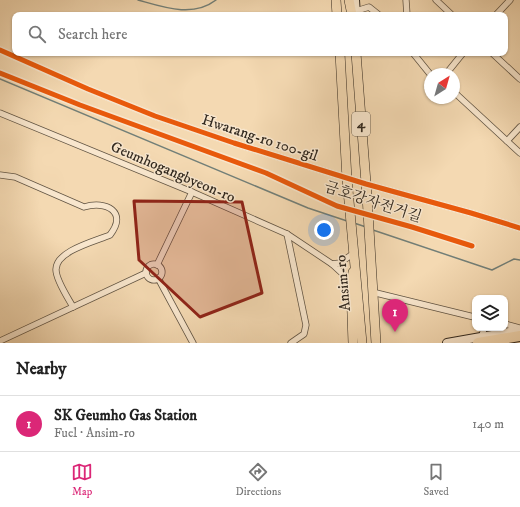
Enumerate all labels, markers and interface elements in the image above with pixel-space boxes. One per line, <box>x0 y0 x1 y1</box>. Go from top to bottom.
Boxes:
search box <box>12 12 508 56</box>
icon: search <box>26 23 48 45</box>
text: Search here <box>58 25 127 44</box>
north arrow <box>424 68 460 104</box>
street label: Hwarang-ro 100-gil <box>200 110 321 166</box>
road number: 4 <box>352 112 370 136</box>
street label: Geumhogangbyeon-ro <box>108 137 238 207</box>
street label: 금호강자전거길 <box>322 177 424 227</box>
your location <box>314 220 334 240</box>
street label: Ansim-ro <box>331 254 355 312</box>
map controls <box>472 295 508 331</box>
button: layers <box>472 295 508 331</box>
pin: 1 <box>382 299 408 332</box>
text: Nearby <box>16 358 66 380</box>
text: SK Geumho Gas Station <box>54 406 197 425</box>
text: 1 <box>27 416 31 432</box>
text: 140 m <box>472 416 504 432</box>
text: Fuel · Ansim-ro <box>54 425 135 441</box>
tab: Map <box>71 461 93 499</box>
tab: Directions <box>236 461 281 499</box>
tab: Saved <box>424 461 449 499</box>

